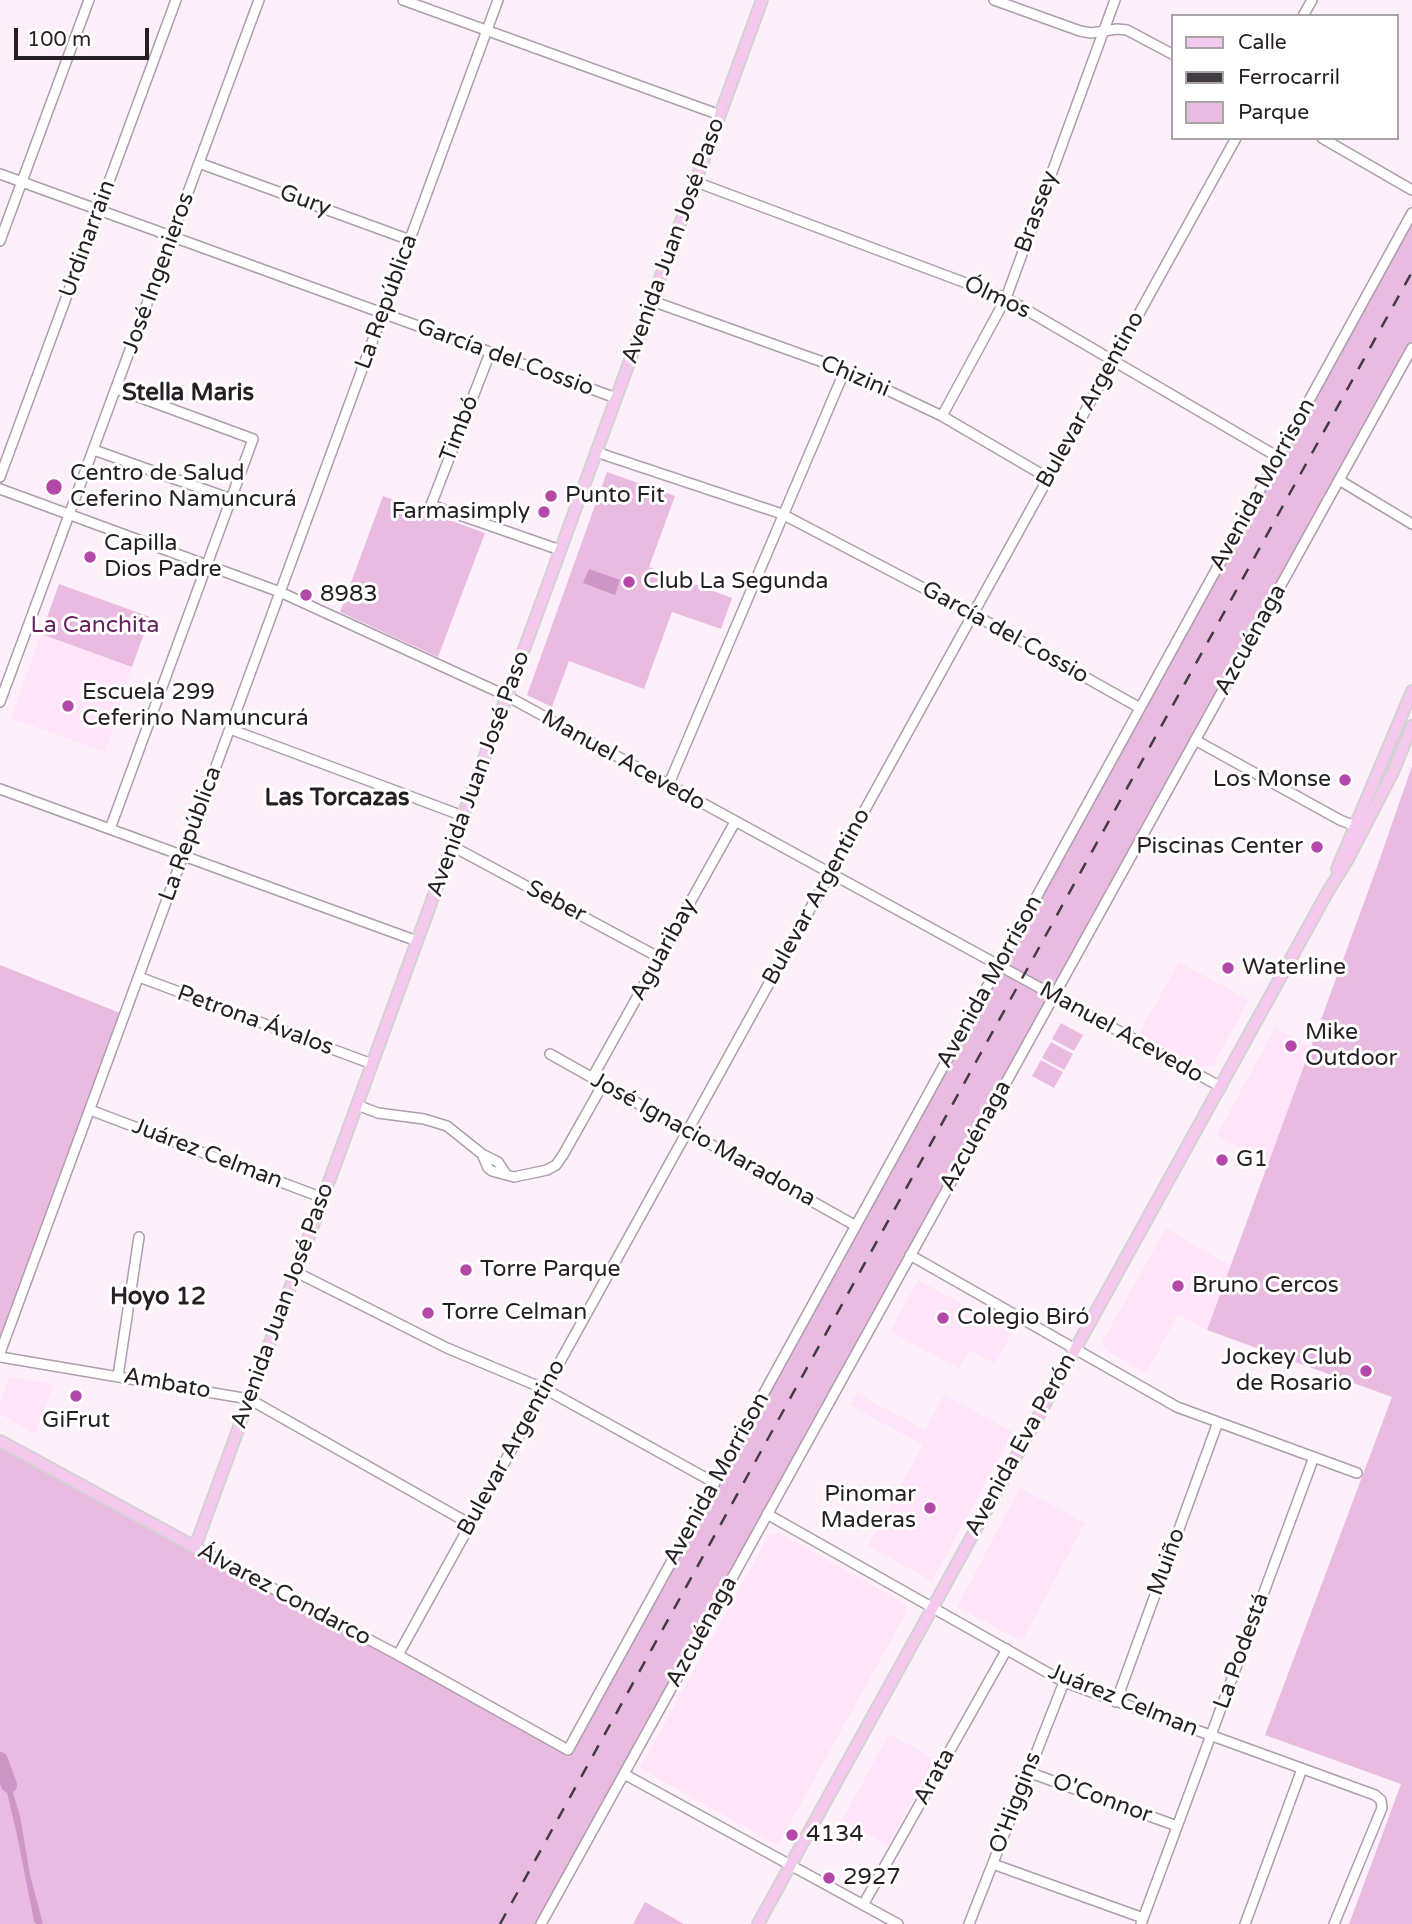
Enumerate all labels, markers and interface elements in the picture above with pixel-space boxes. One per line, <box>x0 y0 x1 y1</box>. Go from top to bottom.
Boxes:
scale bar <box>18 14 152 58</box>
legend <box>1170 14 1398 140</box>
text: 100 m <box>27 27 91 52</box>
text: Calle <box>1238 30 1287 55</box>
text: Ferrocarril <box>1238 65 1340 90</box>
text: Parque <box>1238 100 1309 125</box>
street label: Avenida Juan José Paso <box>617 114 731 368</box>
street label: Brassey <box>1010 167 1064 257</box>
street label: Urdinarrain <box>54 177 122 301</box>
street label: Gury <box>276 179 334 223</box>
street label: José Ingenieros <box>117 189 201 357</box>
street label: La República <box>350 231 424 373</box>
street label: Ólmos <box>959 271 1035 325</box>
street label: Bulevar Argentino <box>1031 307 1151 493</box>
street label: García del Cossio <box>413 313 597 403</box>
street label: Chizini <box>816 350 894 404</box>
district label: Stella Maris <box>122 380 254 408</box>
street label: Timbó <box>435 392 485 466</box>
street label: Avenida Morrison <box>1204 394 1322 576</box>
place label: Centro de Salud Ceferino Namuncurá <box>70 460 297 514</box>
marker: Centro de Salud Ceferino Namuncurá <box>44 477 64 497</box>
place label: Punto Fit <box>565 482 665 510</box>
marker: Punto Fit <box>543 488 559 504</box>
place label: Farmasimply <box>392 498 530 526</box>
marker: Farmasimply <box>536 504 552 520</box>
place label: Capilla Dios Padre <box>104 530 222 584</box>
marker: Capilla Dios Padre <box>82 549 98 565</box>
place label: Club La Segunda <box>643 568 829 596</box>
marker: Club La Segunda <box>621 574 637 590</box>
street label: García del Cossio <box>917 576 1093 690</box>
street label: Azcuénaga <box>1209 580 1293 700</box>
place label: 8983 <box>320 581 378 609</box>
marker: 8983 <box>298 587 314 603</box>
park label: La Canchita <box>31 612 159 640</box>
street label: Avenida Juan José Paso <box>422 647 536 901</box>
place label: Escuela 299 Ceferino Namuncurá <box>82 679 309 733</box>
marker: Escuela 299 Ceferino Namuncurá <box>60 698 76 714</box>
street label: Manuel Acevedo <box>536 705 710 817</box>
street label: La República <box>154 763 228 905</box>
place label: Los Monse <box>1213 766 1331 794</box>
marker: Los Monse <box>1337 772 1353 788</box>
district label: Las Torcazas <box>265 785 409 813</box>
street label: Bulevar Argentino <box>757 804 877 990</box>
place label: Piscinas Center <box>1136 833 1303 861</box>
marker: Piscinas Center <box>1309 839 1325 855</box>
street label: Seber <box>521 875 591 929</box>
street label: Avenida Morrison <box>931 891 1049 1073</box>
street label: Aguaribay <box>625 894 703 1006</box>
place label: Waterline <box>1242 954 1346 982</box>
marker: Waterline <box>1220 960 1236 976</box>
street label: Manuel Acevedo <box>1034 977 1208 1089</box>
street label: Petrona Ávalos <box>173 980 337 1062</box>
place label: Mike Outdoor <box>1305 1019 1397 1073</box>
marker: Mike Outdoor <box>1283 1038 1299 1054</box>
street label: José Ignacio Maradona <box>586 1067 820 1213</box>
street label: Azcuénaga <box>934 1076 1018 1196</box>
street label: Juárez Celman <box>128 1113 286 1195</box>
place label: G1 <box>1236 1146 1268 1174</box>
marker: G1 <box>1214 1152 1230 1168</box>
street label: Avenida Juan José Paso <box>226 1179 340 1433</box>
place label: Torre Parque <box>480 1256 621 1284</box>
marker: Torre Parque <box>458 1262 474 1278</box>
place label: Bruno Cercos <box>1192 1272 1339 1300</box>
marker: Bruno Cercos <box>1170 1278 1186 1294</box>
district label: Hoyo 12 <box>110 1284 206 1312</box>
place label: Torre Celman <box>442 1299 587 1327</box>
place label: Colegio Biró <box>957 1304 1089 1332</box>
marker: Torre Celman <box>420 1305 436 1321</box>
marker: Colegio Biró <box>935 1310 951 1326</box>
place label: Jockey Club de Rosario <box>1221 1344 1352 1398</box>
street label: Avenida Eva Perón <box>959 1349 1083 1541</box>
street label: Bulevar Argentino <box>452 1355 572 1541</box>
street label: Ambato <box>121 1363 213 1405</box>
marker: Jockey Club de Rosario <box>1358 1363 1374 1379</box>
marker: GiFrut <box>68 1388 84 1404</box>
street label: Avenida Morrison <box>658 1388 776 1570</box>
place label: GiFrut <box>42 1407 110 1435</box>
place label: Pinomar Maderas <box>821 1481 916 1535</box>
marker: Pinomar Maderas <box>922 1500 938 1516</box>
street label: Muiño <box>1142 1525 1192 1599</box>
street label: Álvarez Condarco <box>193 1538 375 1652</box>
street label: Azcuénaga <box>660 1572 744 1692</box>
street label: La Podestá <box>1208 1589 1276 1713</box>
street label: Juárez Celman <box>1044 1658 1202 1744</box>
street label: Arata <box>908 1744 962 1810</box>
street label: O'Higgins <box>984 1748 1048 1858</box>
street label: O'Connor <box>1048 1768 1156 1830</box>
place label: 4134 <box>806 1821 864 1849</box>
marker: 4134 <box>784 1827 800 1843</box>
place label: 2927 <box>843 1864 901 1892</box>
marker: 2927 <box>821 1870 837 1886</box>

